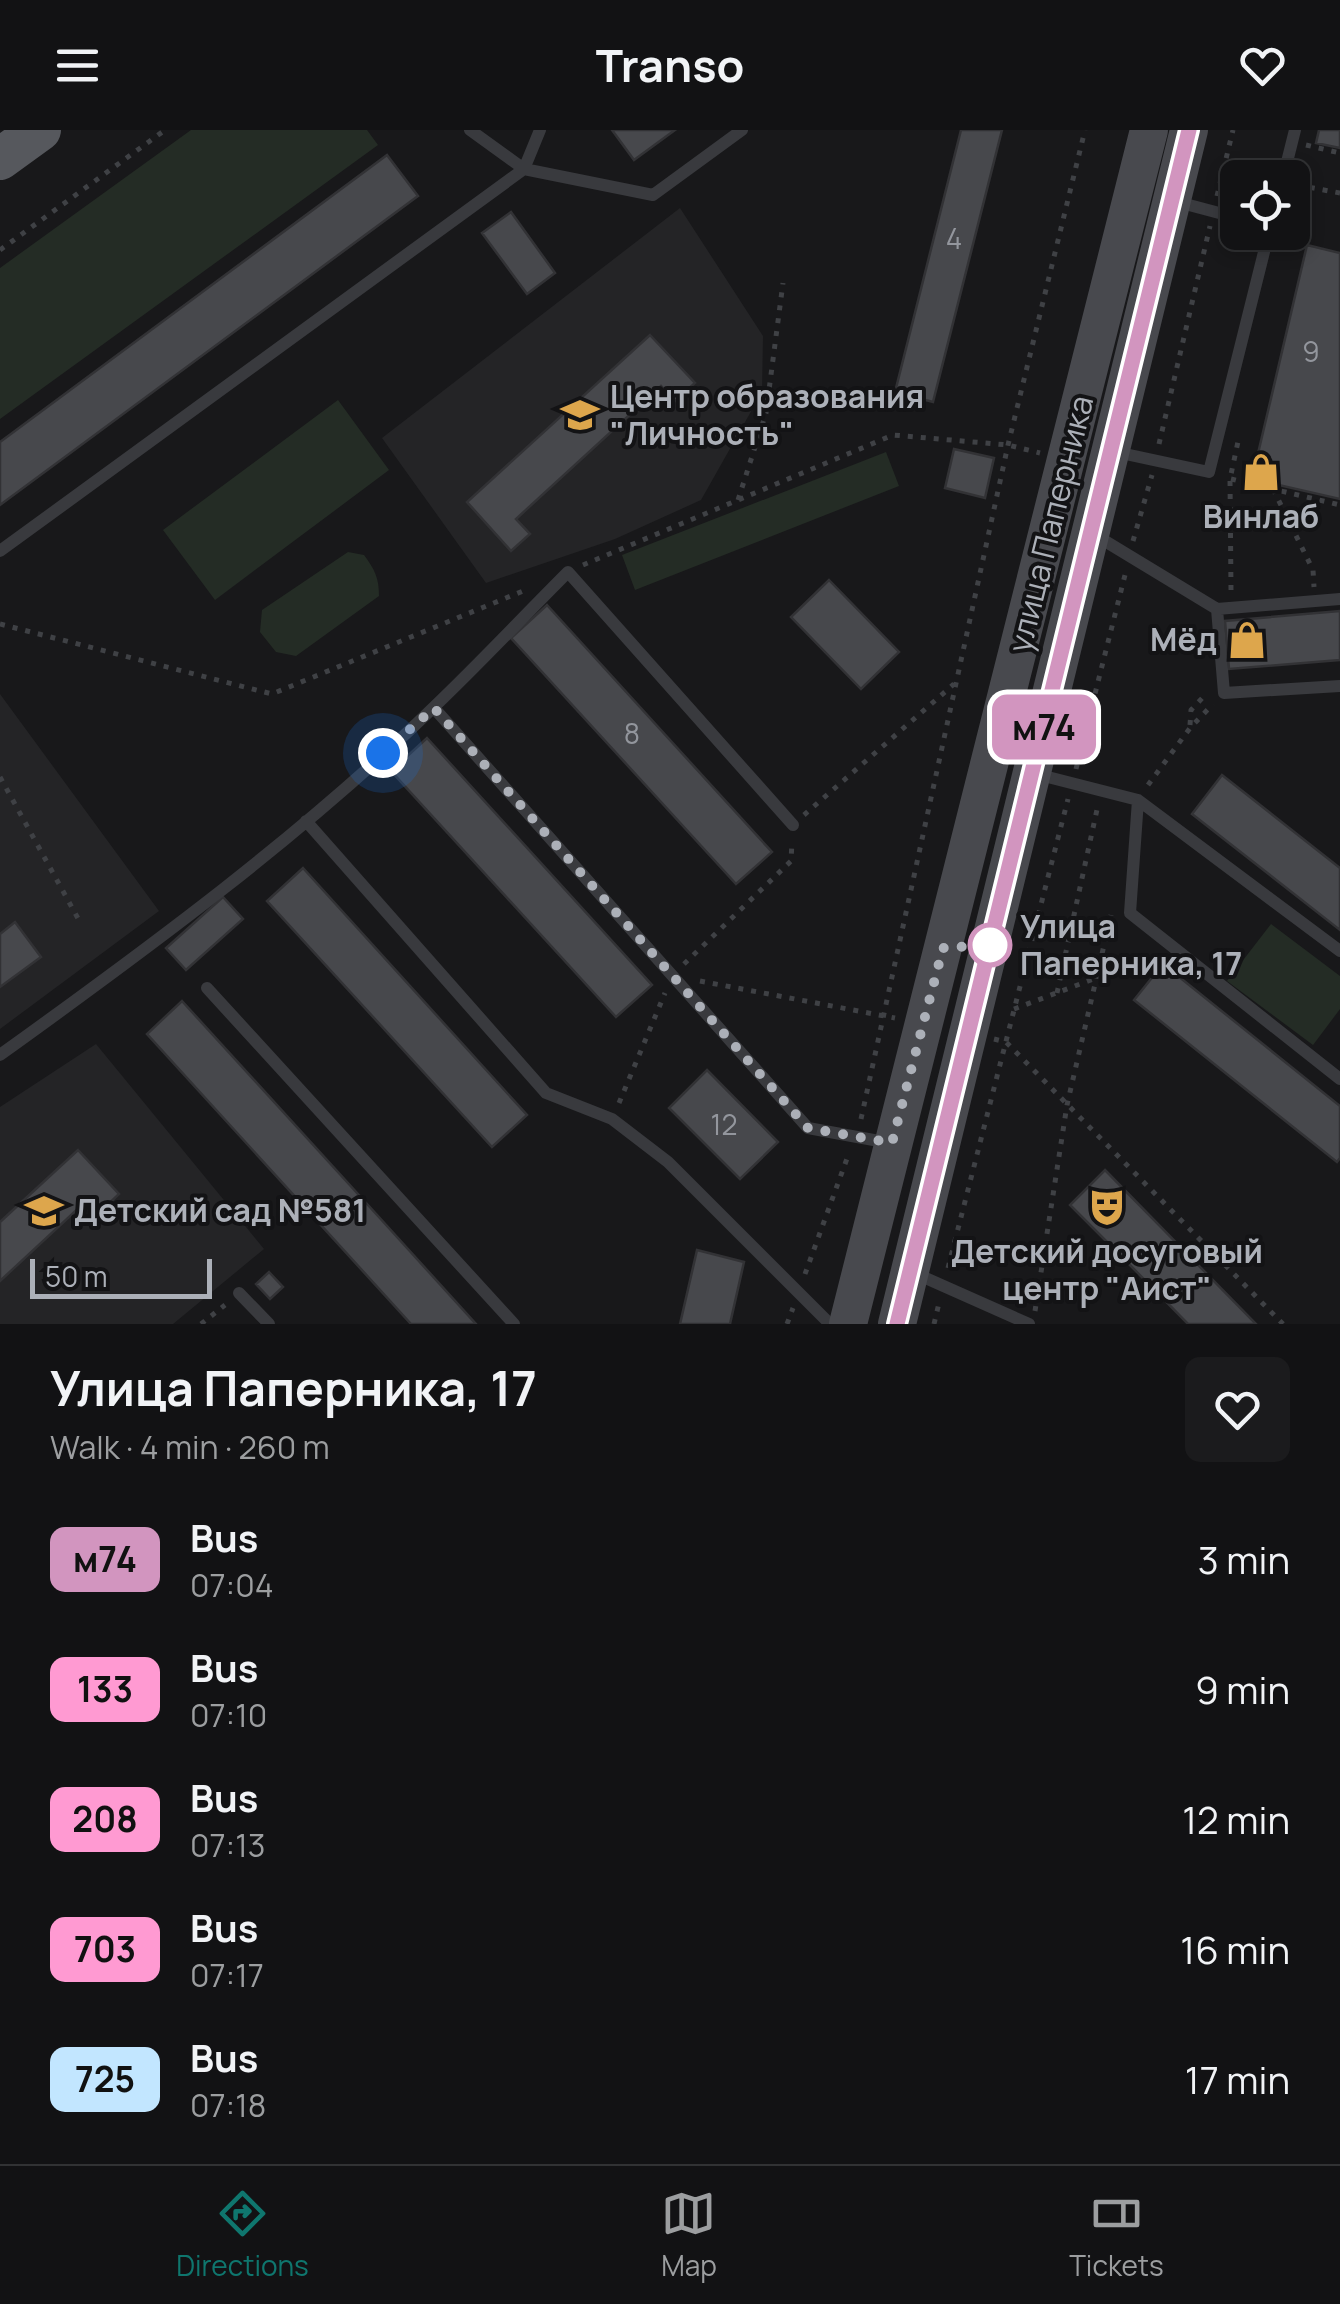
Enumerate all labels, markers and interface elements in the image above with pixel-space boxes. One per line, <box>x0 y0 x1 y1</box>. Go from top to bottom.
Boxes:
text: Transo <box>596 34 744 96</box>
icon: menu <box>50 38 105 93</box>
icon: heart <box>1235 38 1290 93</box>
map controls <box>1220 160 1310 250</box>
button: locate <box>1220 160 1310 250</box>
house number: 4 <box>946 219 962 257</box>
house number: 9 <box>1302 332 1320 370</box>
place label: Центр образования "Личность" <box>610 374 924 455</box>
street label: улица Паперника <box>997 391 1103 657</box>
school or university icon: Центр образования "Личность" <box>559 394 601 436</box>
shop icon: Винлаб <box>1240 451 1282 493</box>
place label: Винлаб <box>1203 494 1319 538</box>
place label: Мёд <box>1150 617 1217 661</box>
shop icon: Мёд <box>1226 619 1268 661</box>
line badge: м74 <box>986 694 1102 760</box>
text: м74 <box>1012 703 1076 751</box>
house number: 8 <box>624 714 640 752</box>
your location <box>358 728 408 778</box>
place label: Улица Паперника, 17 <box>1020 904 1242 985</box>
marker: Улица Паперника, 17 <box>969 924 1011 966</box>
house number: 12 <box>711 1105 737 1143</box>
theatre icon: Детский досуговый центр "Аист" <box>1086 1186 1128 1228</box>
place label: Детский сад №581 <box>74 1188 366 1232</box>
school or university icon: Детский сад №581 <box>23 1190 65 1232</box>
place label: Детский досуговый центр "Аист" <box>951 1229 1263 1310</box>
scale bar <box>30 1254 212 1298</box>
text: 50 m <box>45 1257 108 1295</box>
text: Улица Паперника, 17 <box>50 1355 537 1420</box>
button: heart <box>1185 1357 1290 1462</box>
text: Walk · 4 min · 260 m <box>50 1425 330 1469</box>
text: Bus <box>190 1511 258 1563</box>
text: 3 min <box>1198 1533 1290 1585</box>
text: м74 <box>73 1535 137 1583</box>
text: 07:04 <box>190 1563 274 1607</box>
text: Bus <box>190 1641 258 1693</box>
text: 9 min <box>1195 1663 1290 1715</box>
text: 133 <box>77 1665 133 1713</box>
text: 07:10 <box>190 1693 267 1737</box>
text: Bus <box>190 1771 258 1823</box>
text: 12 min <box>1182 1793 1290 1845</box>
text: 208 <box>72 1795 138 1843</box>
text: 07:13 <box>190 1823 265 1867</box>
text: Bus <box>190 1901 258 1953</box>
text: 16 min <box>1180 1923 1290 1975</box>
text: 703 <box>74 1925 136 1973</box>
text: 07:17 <box>190 1953 264 1997</box>
text: Bus <box>190 2031 258 2083</box>
text: 17 min <box>1185 2053 1290 2105</box>
text: 725 <box>75 2055 135 2103</box>
text: 07:18 <box>190 2083 266 2127</box>
tab: Directions <box>176 2186 309 2284</box>
tab: Map <box>661 2186 717 2284</box>
tab: Tickets <box>1069 2186 1164 2284</box>

